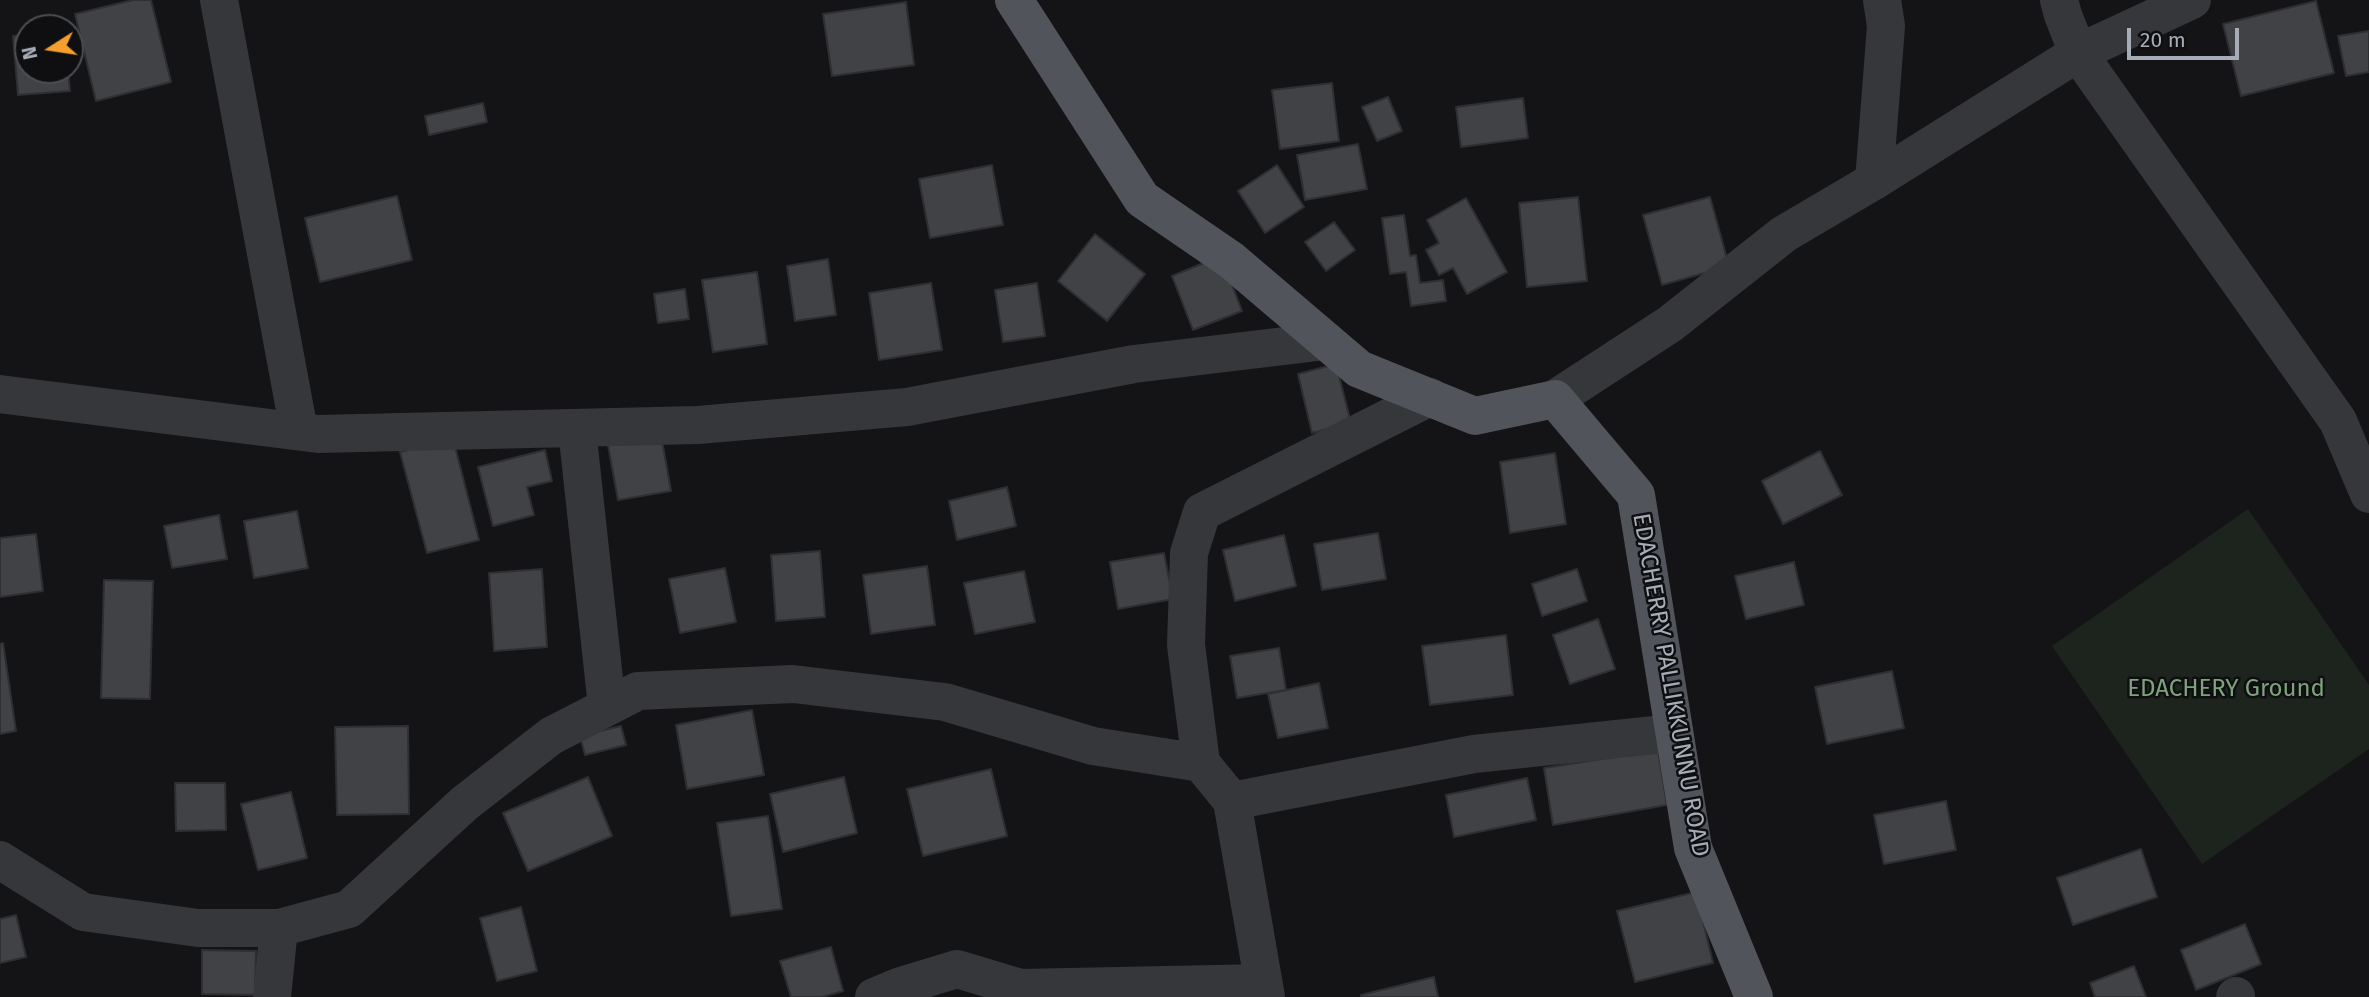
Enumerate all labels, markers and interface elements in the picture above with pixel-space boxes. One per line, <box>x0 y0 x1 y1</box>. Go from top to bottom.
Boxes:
north arrow <box>14 14 84 84</box>
scale bar <box>2131 14 2243 58</box>
text: 20 m <box>2140 27 2186 53</box>
text: N <box>17 45 42 62</box>
street label: EDACHERRY PALLIKKUNNU ROAD <box>1626 511 1714 859</box>
park label: EDACHERY Ground <box>2127 675 2325 703</box>

